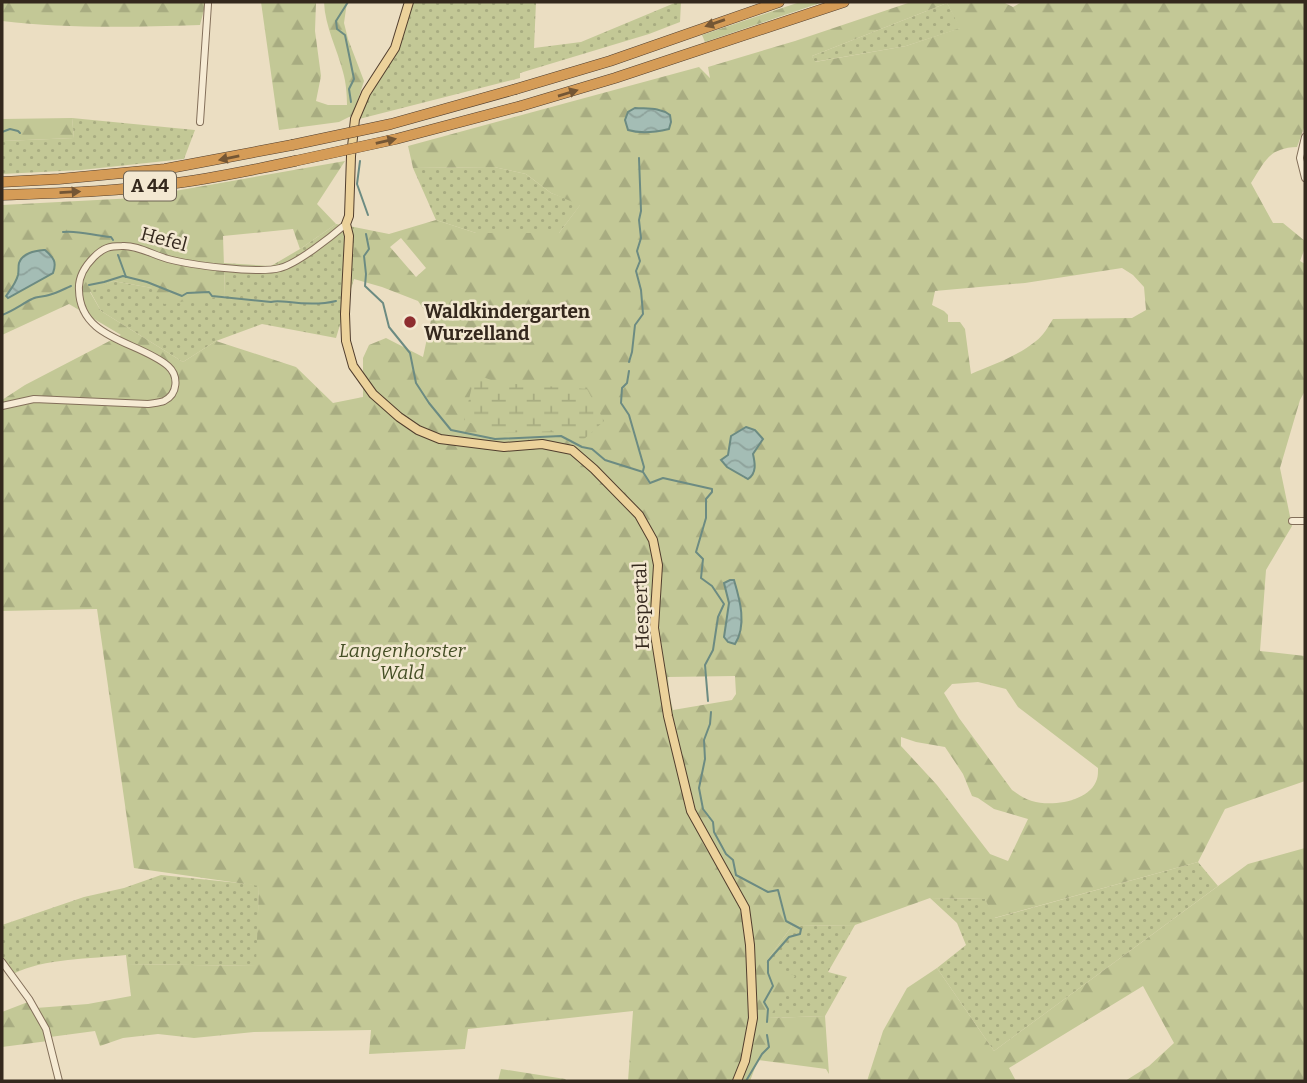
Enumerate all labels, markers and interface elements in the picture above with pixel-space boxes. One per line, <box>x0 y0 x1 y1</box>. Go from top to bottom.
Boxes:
one-way arrow <box>704 18 725 29</box>
one-way arrow <box>558 87 579 97</box>
one-way arrow <box>375 135 397 146</box>
one-way arrow <box>218 153 240 164</box>
road number: A 44 <box>124 172 176 201</box>
one-way arrow <box>59 186 81 197</box>
street label: Hefel <box>138 222 190 256</box>
place label: Waldkindergarten Wurzelland <box>424 300 591 345</box>
marker: Waldkindergarten Wurzelland <box>402 314 418 330</box>
street label: Hespertal <box>628 562 654 650</box>
park label: Langenhorster Wald <box>339 639 467 684</box>

